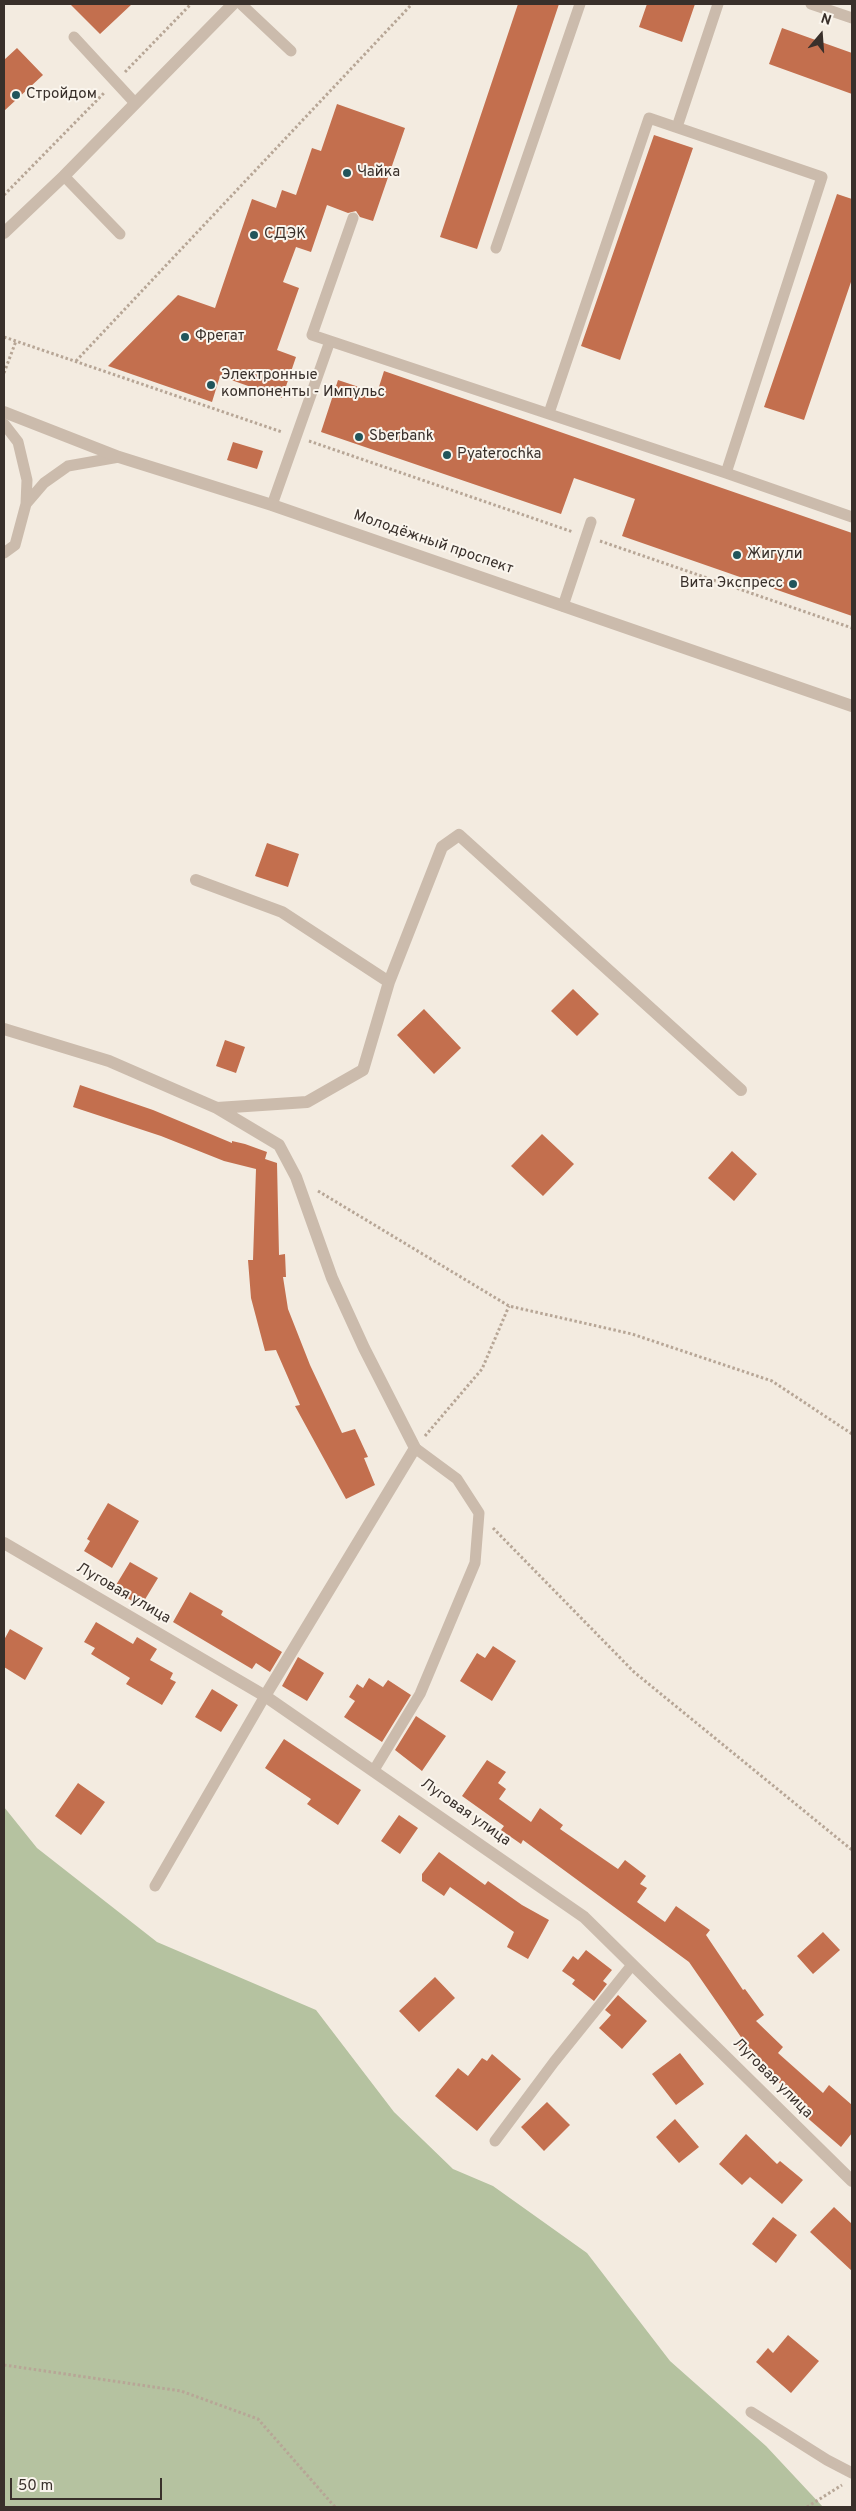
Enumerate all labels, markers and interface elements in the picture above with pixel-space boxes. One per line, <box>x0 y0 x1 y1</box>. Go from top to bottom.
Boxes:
north arrow <box>796 10 846 60</box>
text: N <box>818 11 833 30</box>
place label: Стройдом <box>26 86 97 104</box>
marker: Стройдом <box>10 89 22 101</box>
place label: Чайка <box>357 164 400 182</box>
marker: Чайка <box>341 167 353 179</box>
place label: СДЭК <box>264 226 306 244</box>
marker: СДЭК <box>248 229 260 241</box>
place label: Фрегат <box>195 328 245 346</box>
marker: Фрегат <box>179 331 191 343</box>
place label: Электронные компоненты - Импульс <box>221 367 385 402</box>
marker: Электронные компоненты - Импульс <box>205 379 217 391</box>
place label: Sberbank <box>369 428 434 446</box>
marker: Sberbank <box>353 431 365 443</box>
place label: Pyaterochka <box>457 446 541 464</box>
marker: Pyaterochka <box>441 449 453 461</box>
street label: Молодёжный проспект <box>351 507 515 579</box>
place label: Жигули <box>747 546 802 564</box>
marker: Жигули <box>731 549 743 561</box>
place label: Вита Экспресс <box>680 575 783 593</box>
marker: Вита Экспресс <box>787 578 799 590</box>
street label: Луговая улица <box>73 1560 173 1628</box>
street label: Луговая улица <box>416 1775 514 1851</box>
street label: Луговая улица <box>728 2035 816 2123</box>
scale bar <box>12 2468 165 2500</box>
text: 50 m <box>18 2477 53 2496</box>

